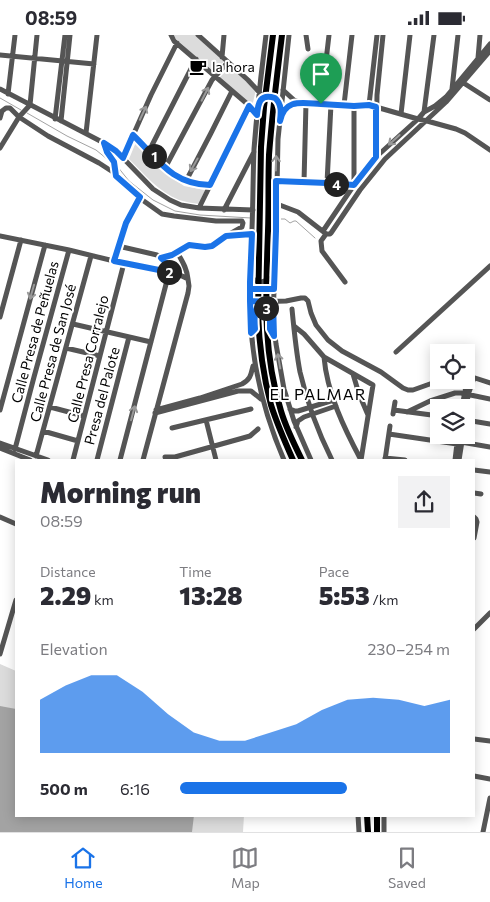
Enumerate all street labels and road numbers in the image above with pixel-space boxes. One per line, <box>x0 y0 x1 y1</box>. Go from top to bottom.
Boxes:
street label: Calle Presa de Peñuelas <box>7 259 62 405</box>
street label: Calle Presa de San José <box>26 282 79 424</box>
street label: Calle Presa Corralejo <box>63 293 112 425</box>
street label: Presa del Palote <box>80 345 123 447</box>

